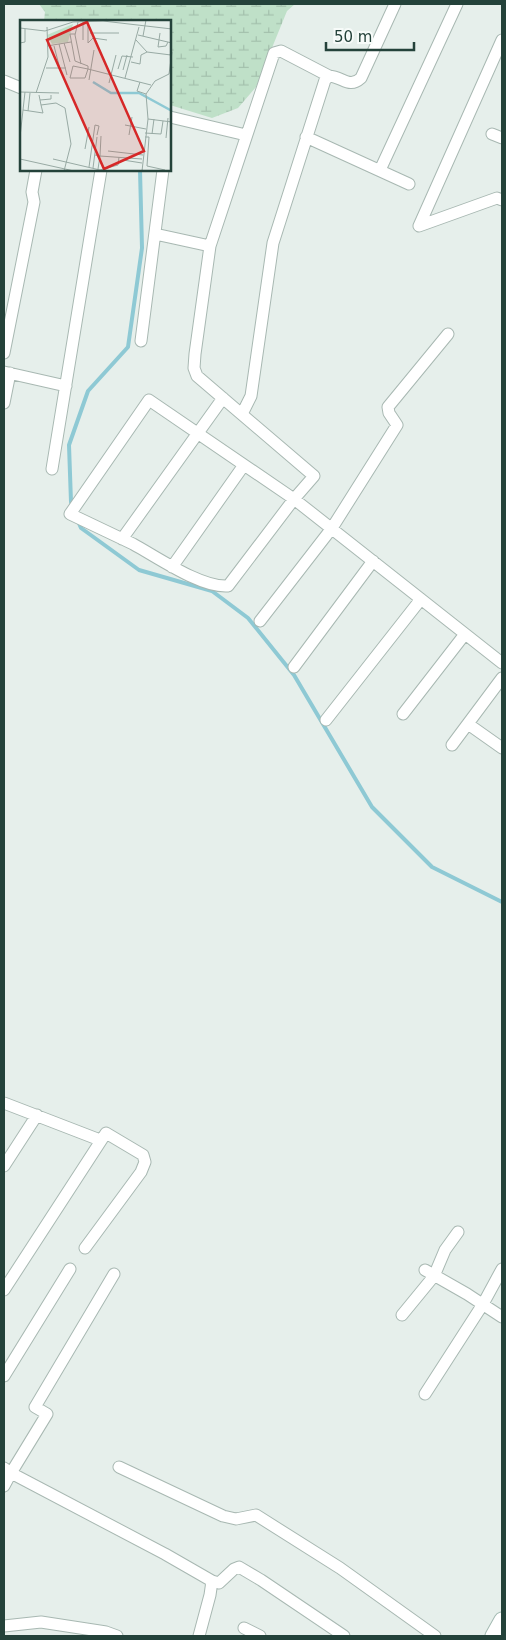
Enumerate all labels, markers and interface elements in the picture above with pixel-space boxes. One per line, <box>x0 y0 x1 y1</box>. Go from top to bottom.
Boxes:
inset map <box>20 20 171 171</box>
scale bar <box>326 20 414 52</box>
text: 50 m <box>334 28 372 46</box>

